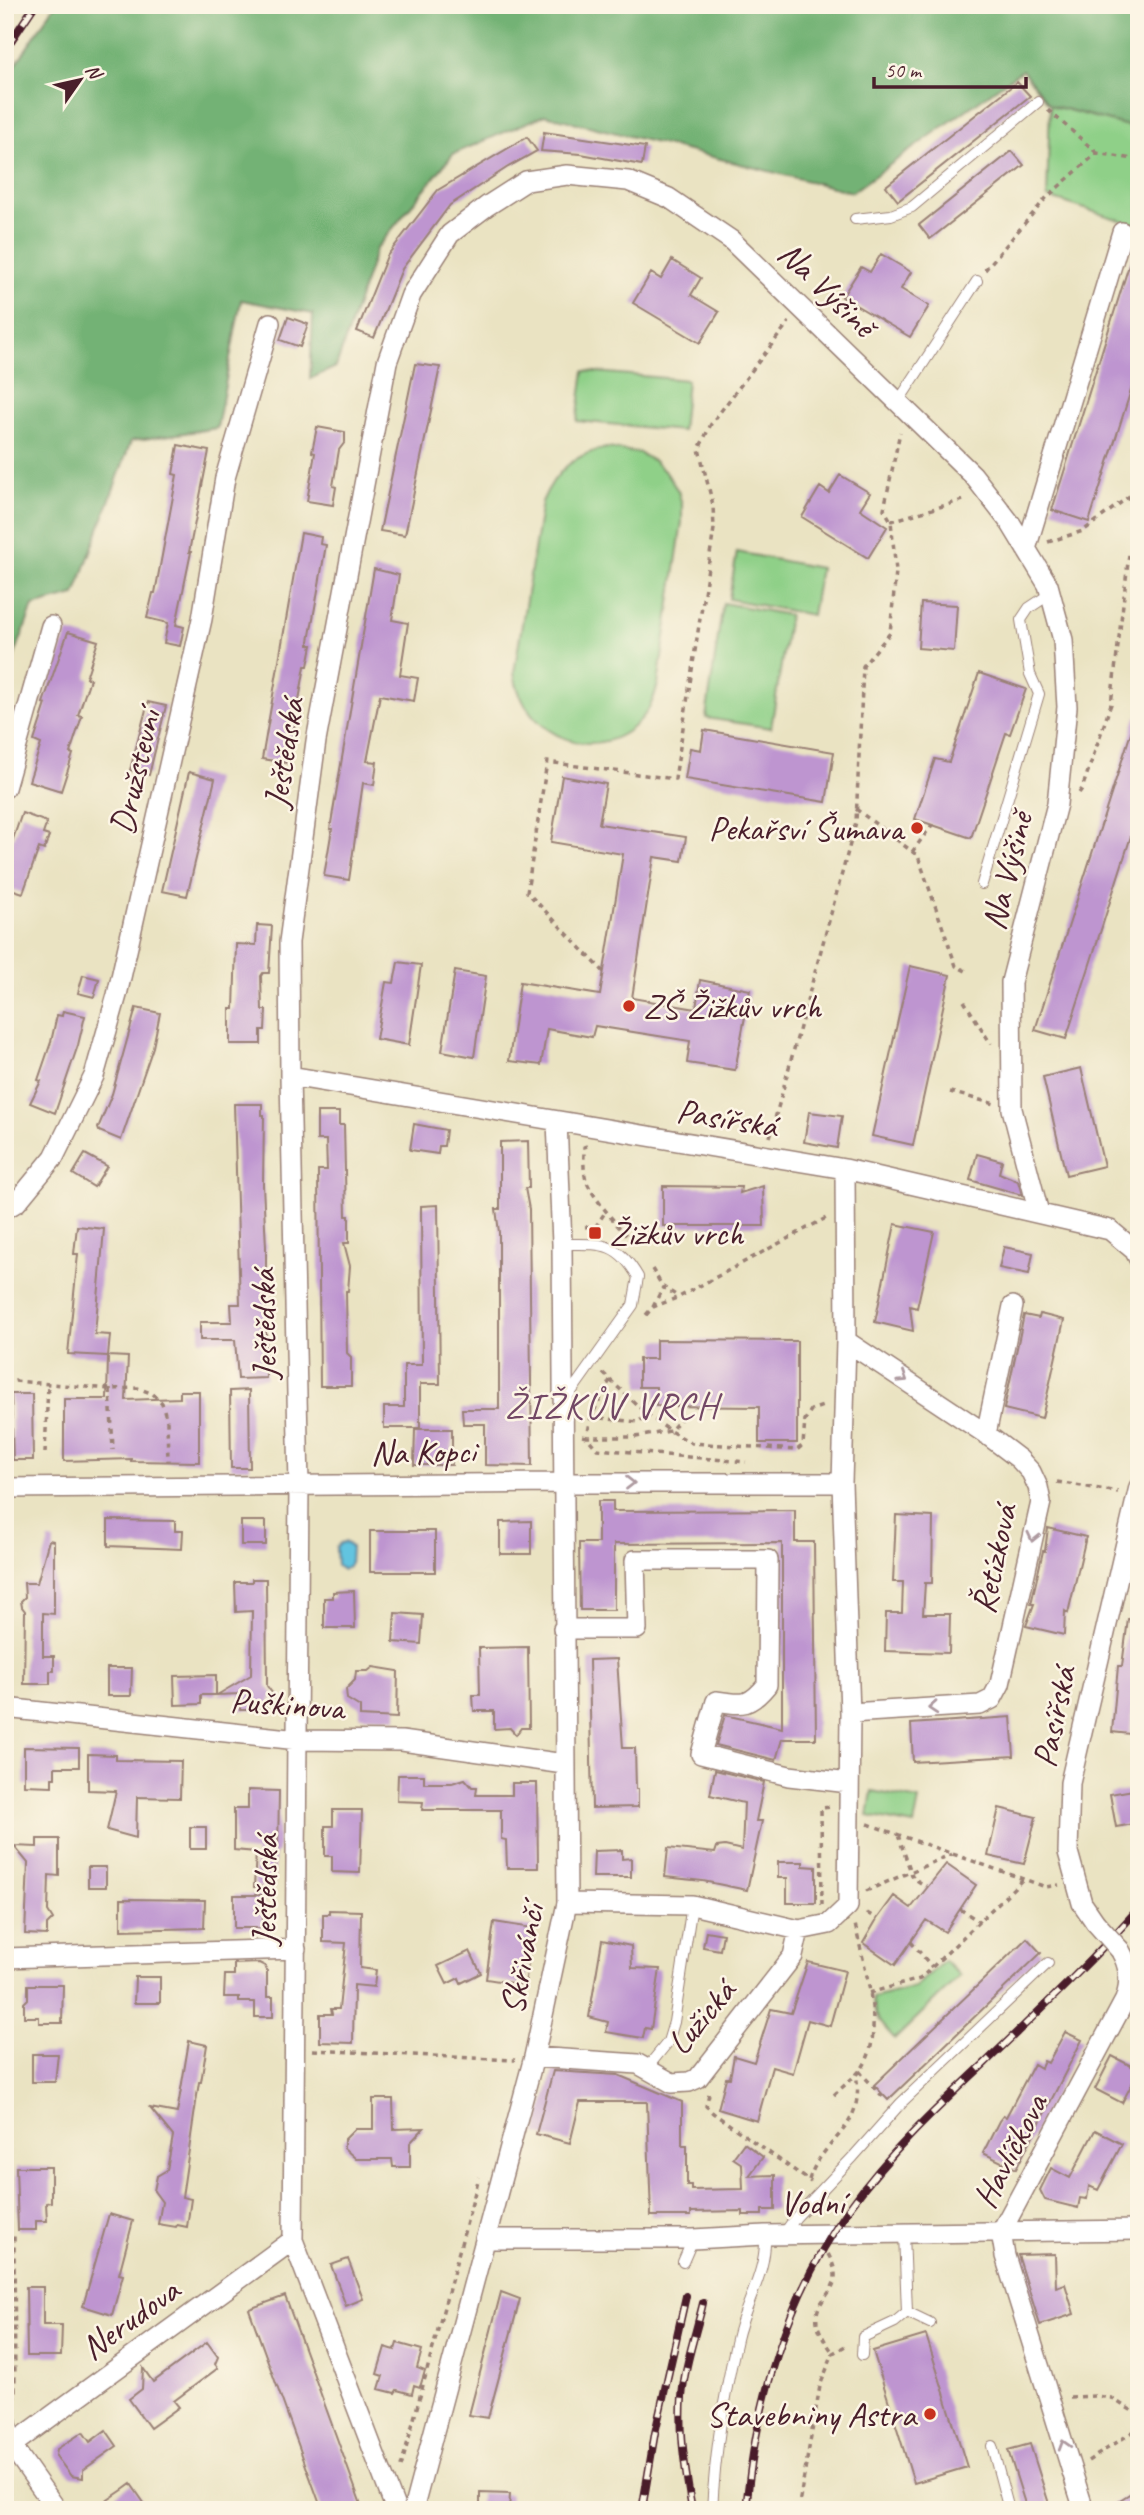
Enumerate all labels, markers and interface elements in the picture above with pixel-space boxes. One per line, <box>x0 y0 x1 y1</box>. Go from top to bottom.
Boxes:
north arrow <box>46 46 116 116</box>
scale bar <box>874 46 1027 90</box>
text: 50 m <box>885 57 923 83</box>
text: N <box>80 59 108 85</box>
street label: Na Výšině <box>768 231 889 350</box>
street label: Ještědská <box>253 691 315 813</box>
street label: Družstevní <box>99 699 173 838</box>
street label: Na Výšině <box>971 803 1044 934</box>
place label: Pekařsví Šumava <box>709 806 906 851</box>
marker: Pekařsví Šumava <box>909 820 925 836</box>
place label: ZŠ Žižkův vrch <box>643 984 823 1029</box>
marker: ZŠ Žižkův vrch <box>621 998 637 1014</box>
street label: Pasířská <box>673 1088 784 1149</box>
place label: Žižkův vrch <box>609 1211 745 1256</box>
marker: Žižkův vrch <box>587 1225 603 1241</box>
street label: Ještědská <box>240 1265 287 1382</box>
one-way arrow <box>895 1370 908 1383</box>
district label: ŽIŽKŮV VRCH <box>505 1382 723 1429</box>
street label: Na Kopci <box>370 1429 480 1475</box>
one-way arrow <box>625 1475 636 1491</box>
street label: Řetízková <box>961 1497 1028 1617</box>
one-way arrow <box>1027 1531 1041 1543</box>
street label: Pasířská <box>1021 1659 1087 1771</box>
street label: Puškinova <box>229 1678 348 1731</box>
one-way arrow <box>927 1700 938 1715</box>
street label: Ještědská <box>242 1831 289 1948</box>
street label: Skřivánčí <box>489 1894 556 2018</box>
street label: Lužická <box>657 1967 748 2064</box>
street label: Havlíčkova <box>962 2085 1059 2216</box>
street label: Vodní <box>779 2180 851 2226</box>
street label: Nerudova <box>72 2267 190 2370</box>
place label: Stavebniny Astra <box>706 2392 919 2437</box>
marker: Stavebniny Astra <box>922 2406 938 2422</box>
one-way arrow <box>1058 2439 1072 2451</box>

